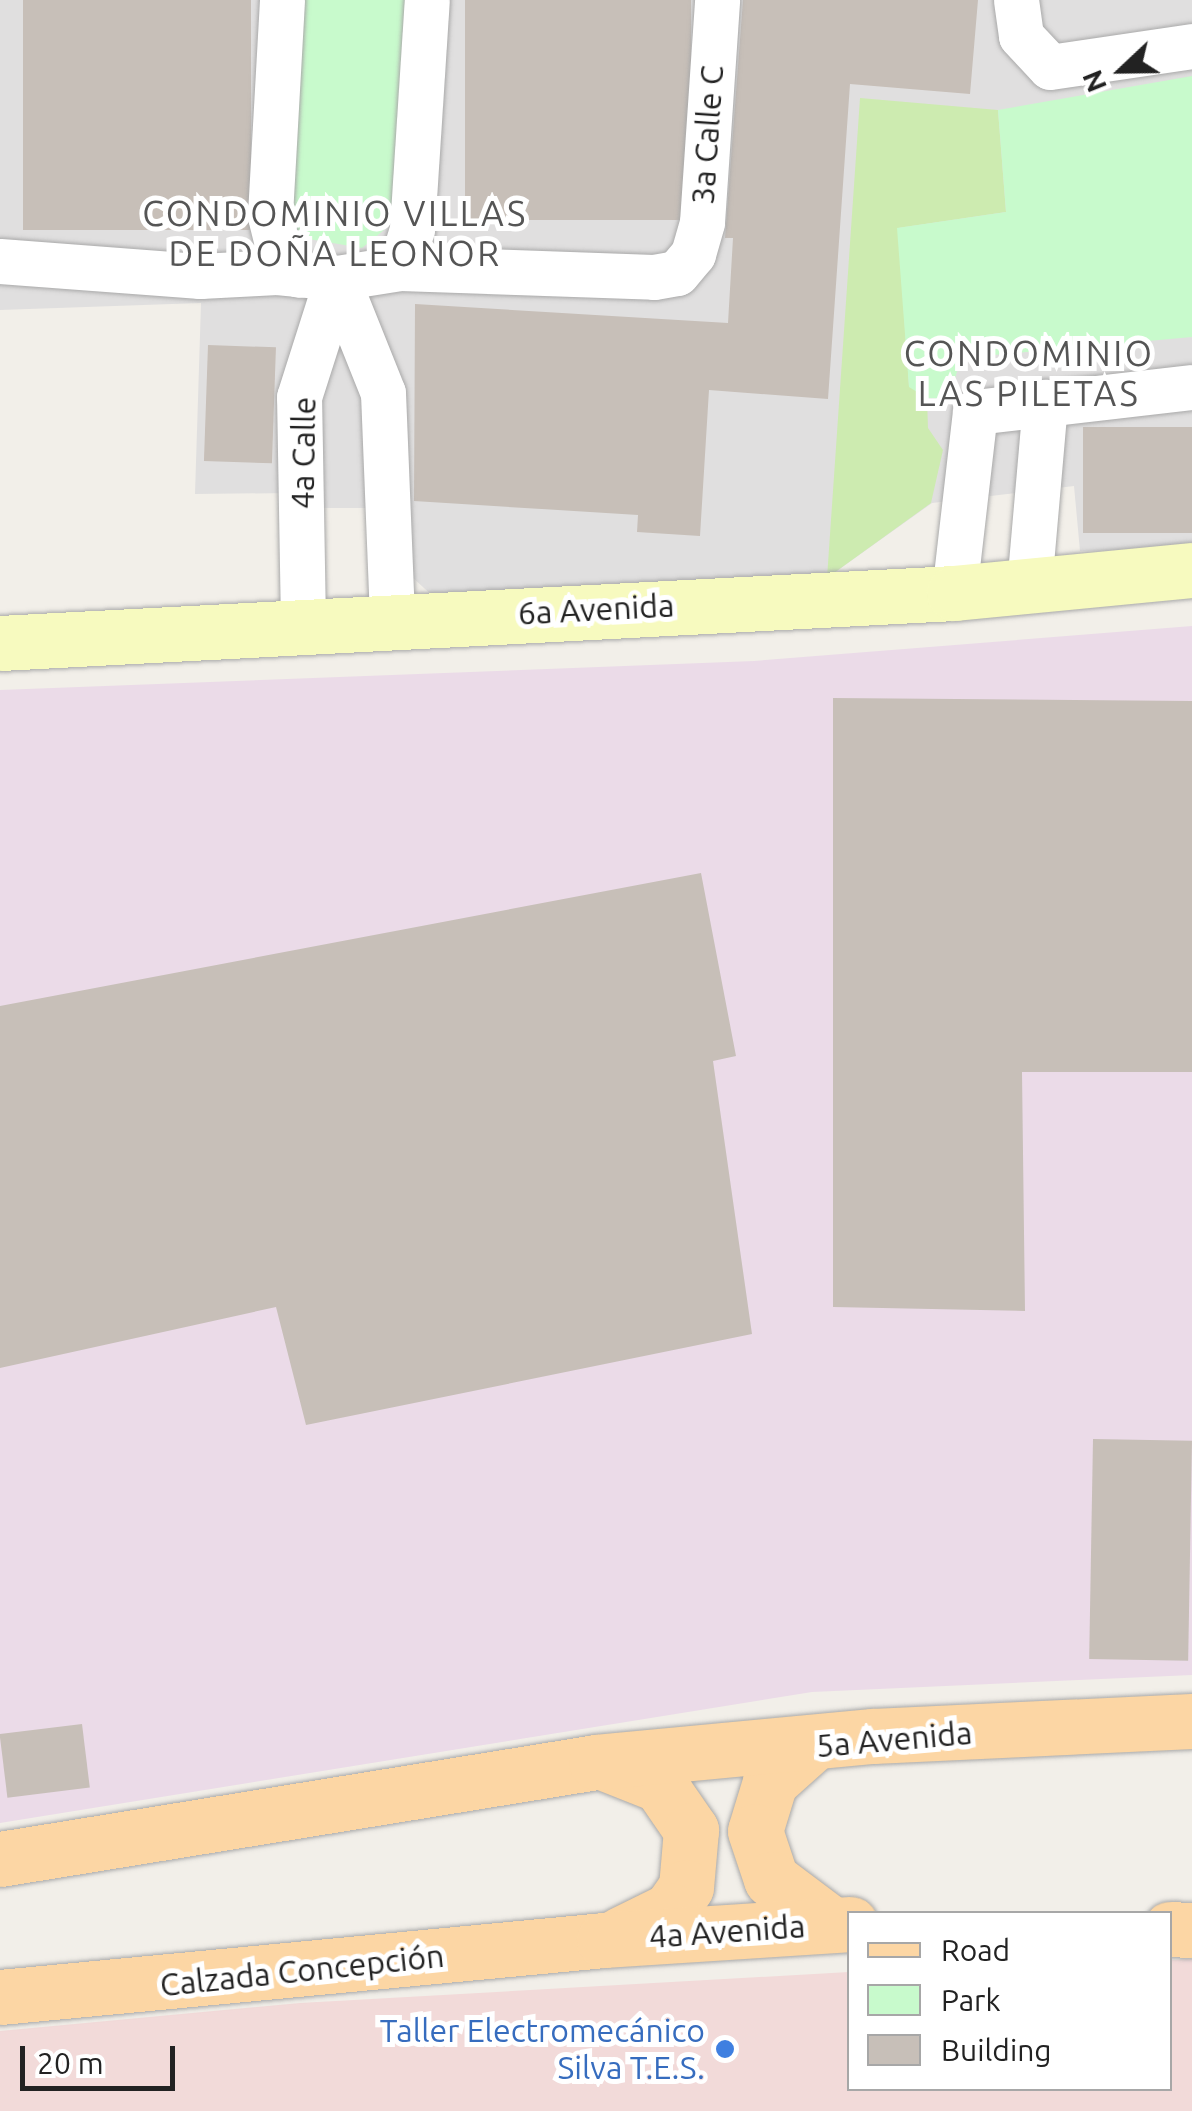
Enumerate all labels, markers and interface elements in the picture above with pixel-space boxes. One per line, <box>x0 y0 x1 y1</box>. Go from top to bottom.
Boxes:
north arrow <box>1072 20 1172 120</box>
street label: 3a Calle C <box>683 64 731 206</box>
text: N <box>1075 66 1112 97</box>
district label: CONDOMINIO VILLAS DE DOÑA LEONOR <box>142 192 528 274</box>
district label: CONDOMINIO LAS PILETAS <box>904 332 1154 414</box>
street label: 4a Calle <box>283 396 323 510</box>
street label: 6a Avenida <box>517 586 675 632</box>
street label: 5a Avenida <box>814 1713 974 1765</box>
street label: 4a Avenida <box>648 1906 806 1956</box>
legend <box>847 1911 1172 2091</box>
text: Road <box>941 1933 1010 1967</box>
street label: Calzada Concepción <box>158 1936 446 2004</box>
text: Park <box>941 1983 1001 2017</box>
place label: Taller Electromecánico Silva T.E.S. <box>380 2012 705 2087</box>
scale bar <box>25 2026 180 2088</box>
text: Building <box>941 2033 1052 2067</box>
marker: Taller Electromecánico Silva T.E.S. <box>714 2038 736 2060</box>
text: 20 m <box>37 2046 104 2080</box>

